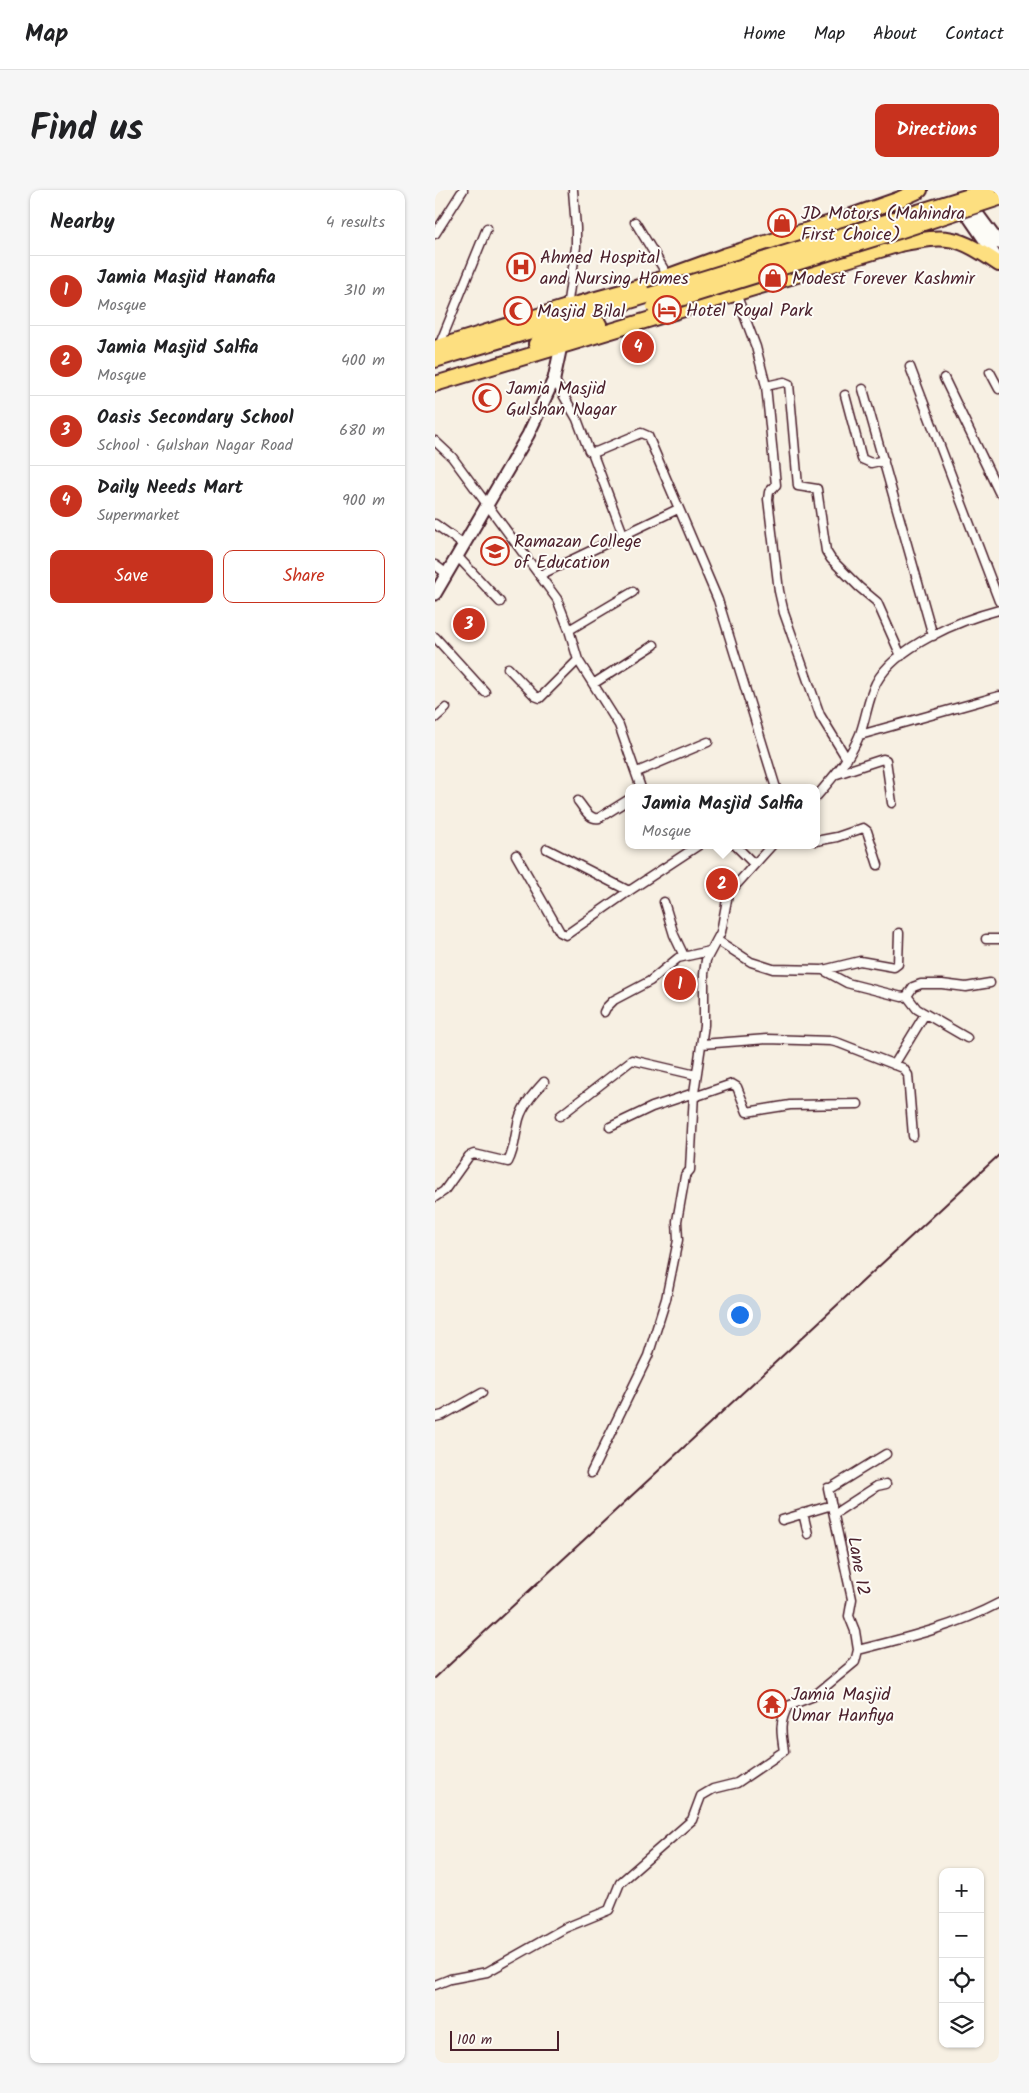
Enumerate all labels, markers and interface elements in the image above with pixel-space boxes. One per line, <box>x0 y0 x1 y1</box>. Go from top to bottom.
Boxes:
text: Map <box>25 15 68 54</box>
text: Home <box>743 20 786 49</box>
text: Map <box>814 20 845 49</box>
text: About <box>873 20 917 49</box>
text: Contact <box>945 20 1004 49</box>
text: Find us <box>30 102 143 158</box>
button: Directions <box>875 104 999 157</box>
place label: JD Motors (Mahindra First Choice) <box>801 200 965 250</box>
text: Nearby <box>50 206 115 239</box>
shop icon: JD Motors (Mahindra First Choice) <box>767 208 797 238</box>
text: 4 results <box>326 210 385 235</box>
place label: Ahmed Hospital and Nursing Homes <box>540 244 689 294</box>
hospital icon: Ahmed Hospital and Nursing Homes <box>506 252 536 282</box>
text: Jamia Masjid Hanafia <box>97 263 276 293</box>
shop icon: Modest Forever Kashmir <box>758 263 788 293</box>
place label: Modest Forever Kashmir <box>792 265 976 294</box>
text: 1 <box>64 278 68 303</box>
text: 310 m <box>344 278 385 303</box>
text: Mosque <box>97 293 146 318</box>
hotel icon: Hotel Royal Park <box>652 295 682 325</box>
mosque icon: Masjid Bilal <box>503 296 533 326</box>
place label: Hotel Royal Park <box>686 297 813 326</box>
place label: Masjid Bilal <box>537 298 626 327</box>
pin: 4 <box>622 328 654 366</box>
text: Jamia Masjid Salfia <box>97 333 259 363</box>
text: 2 <box>61 348 71 373</box>
text: 400 m <box>341 348 385 373</box>
text: Mosque <box>97 363 146 388</box>
place label: Jamia Masjid Gulshan Nagar <box>506 375 617 425</box>
mosque icon: Jamia Masjid Gulshan Nagar <box>472 383 502 413</box>
text: Oasis Secondary School <box>97 403 294 433</box>
text: 3 <box>62 418 70 443</box>
text: 680 m <box>339 418 385 443</box>
text: School · Gulshan Nagar Road <box>97 433 293 458</box>
text: Daily Needs Mart <box>97 473 243 503</box>
text: 4 <box>62 488 70 513</box>
text: 900 m <box>342 488 385 513</box>
text: Supermarket <box>97 503 180 528</box>
place label: Ramazan College of Education <box>514 528 641 578</box>
school or university icon: Ramazan College of Education <box>480 536 510 566</box>
button: Save <box>50 550 213 603</box>
button: Share <box>223 550 385 603</box>
pin: 3 <box>453 605 485 643</box>
popup <box>625 784 820 849</box>
text: Jamia Masjid Salfia <box>642 789 803 819</box>
text: Mosque <box>642 819 691 844</box>
pin: 2 <box>706 865 738 903</box>
pin: 1 <box>664 965 696 1003</box>
your location <box>727 1302 753 1328</box>
street label: Lane 12 <box>838 1535 877 1598</box>
place label: Jamia Masjid Umar Hanfiya <box>791 1681 894 1731</box>
temple icon: Jamia Masjid Umar Hanfiya <box>757 1689 787 1719</box>
map controls <box>939 1868 984 2048</box>
button: + <box>939 1868 984 1913</box>
button: − <box>939 1913 984 1958</box>
button: locate <box>939 1958 984 2003</box>
button: layers <box>939 2003 984 2048</box>
scale bar <box>450 2028 559 2051</box>
text: 100 m <box>457 2029 492 2051</box>

